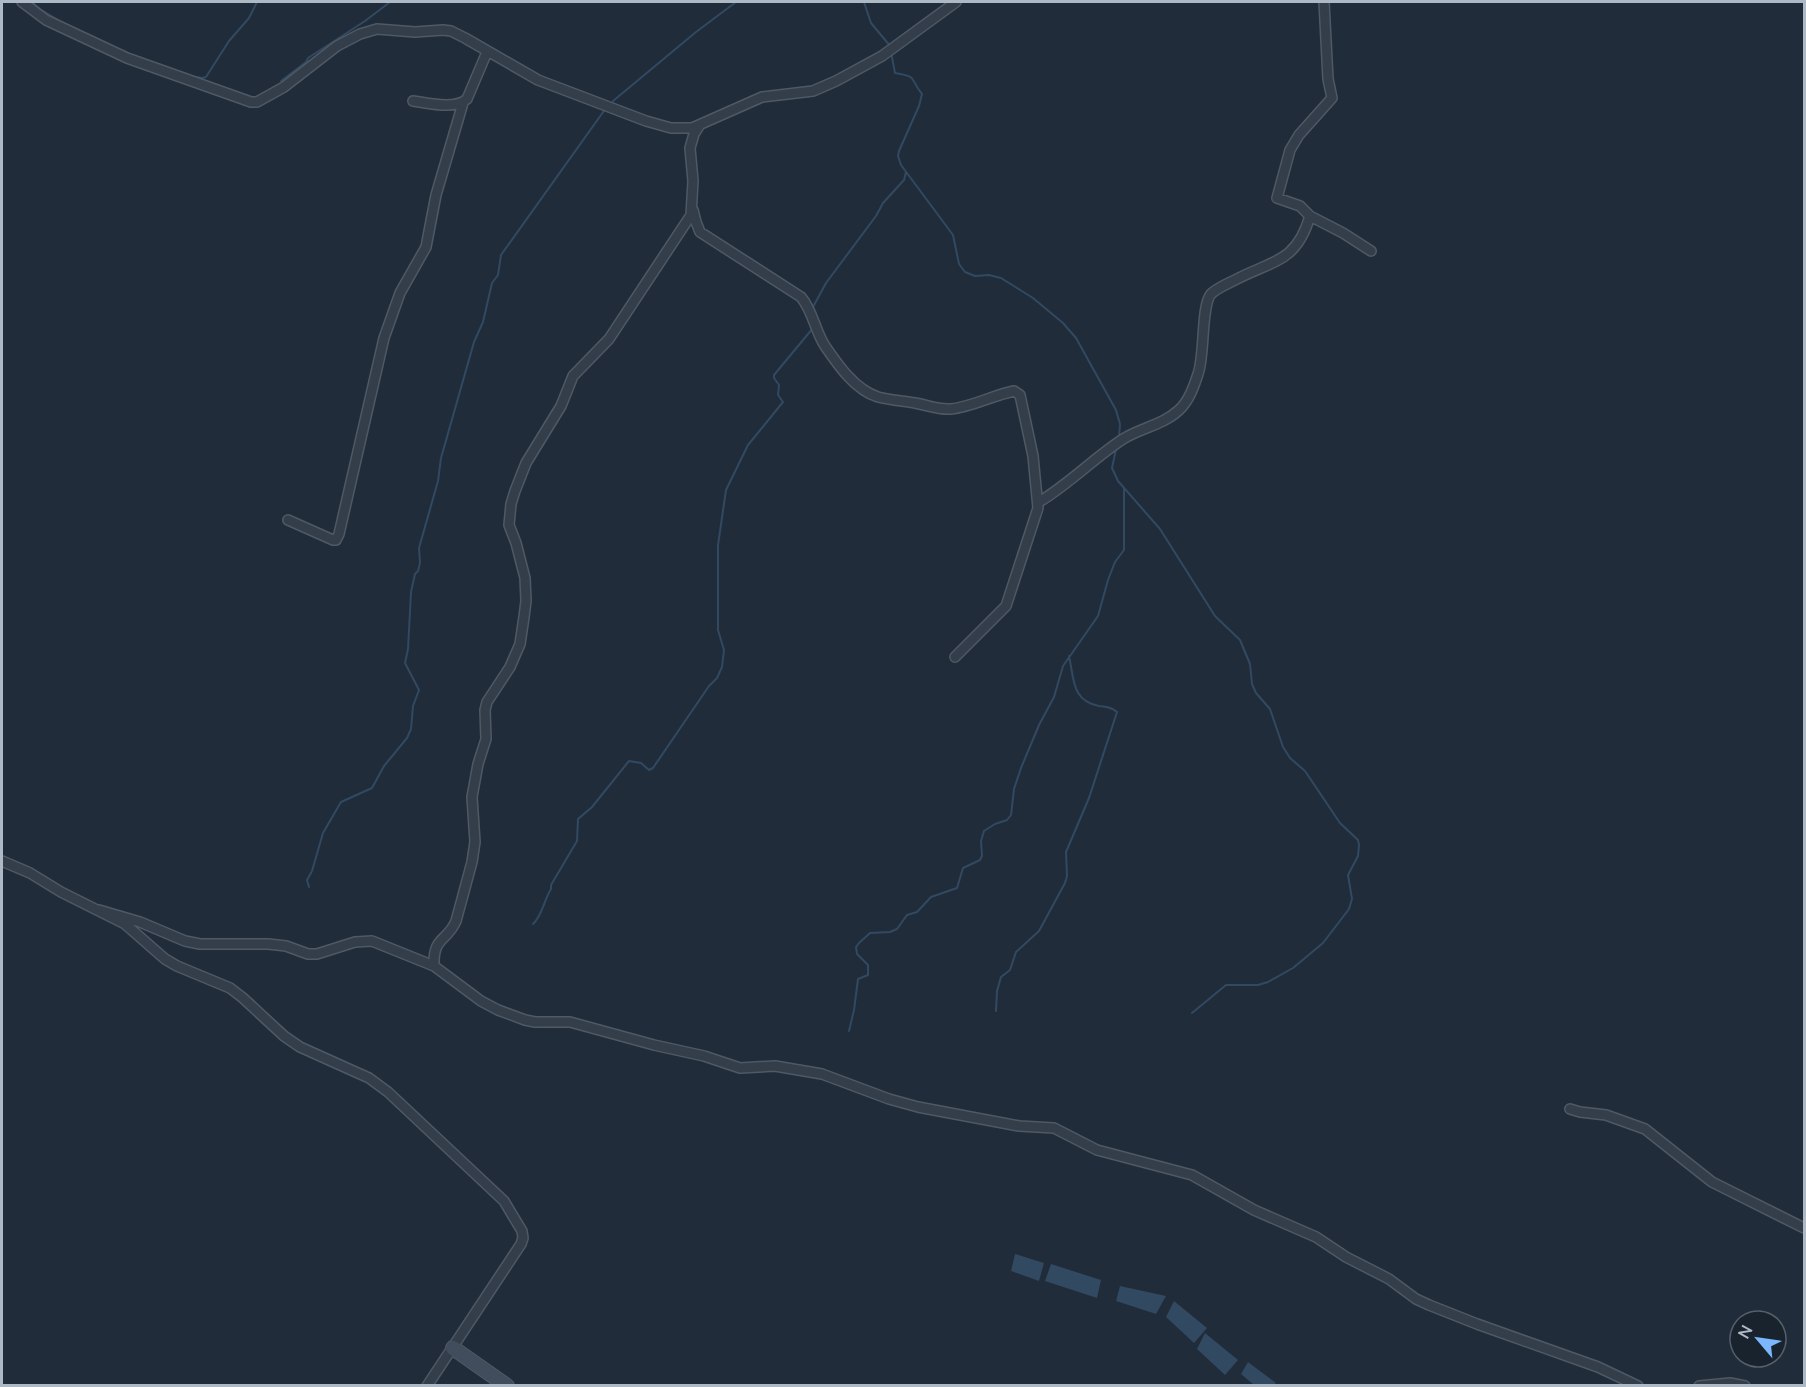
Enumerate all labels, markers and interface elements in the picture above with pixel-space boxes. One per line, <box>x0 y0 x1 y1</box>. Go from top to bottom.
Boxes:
north arrow <box>1728 1309 1788 1369</box>
text: N <box>1733 1321 1756 1341</box>

